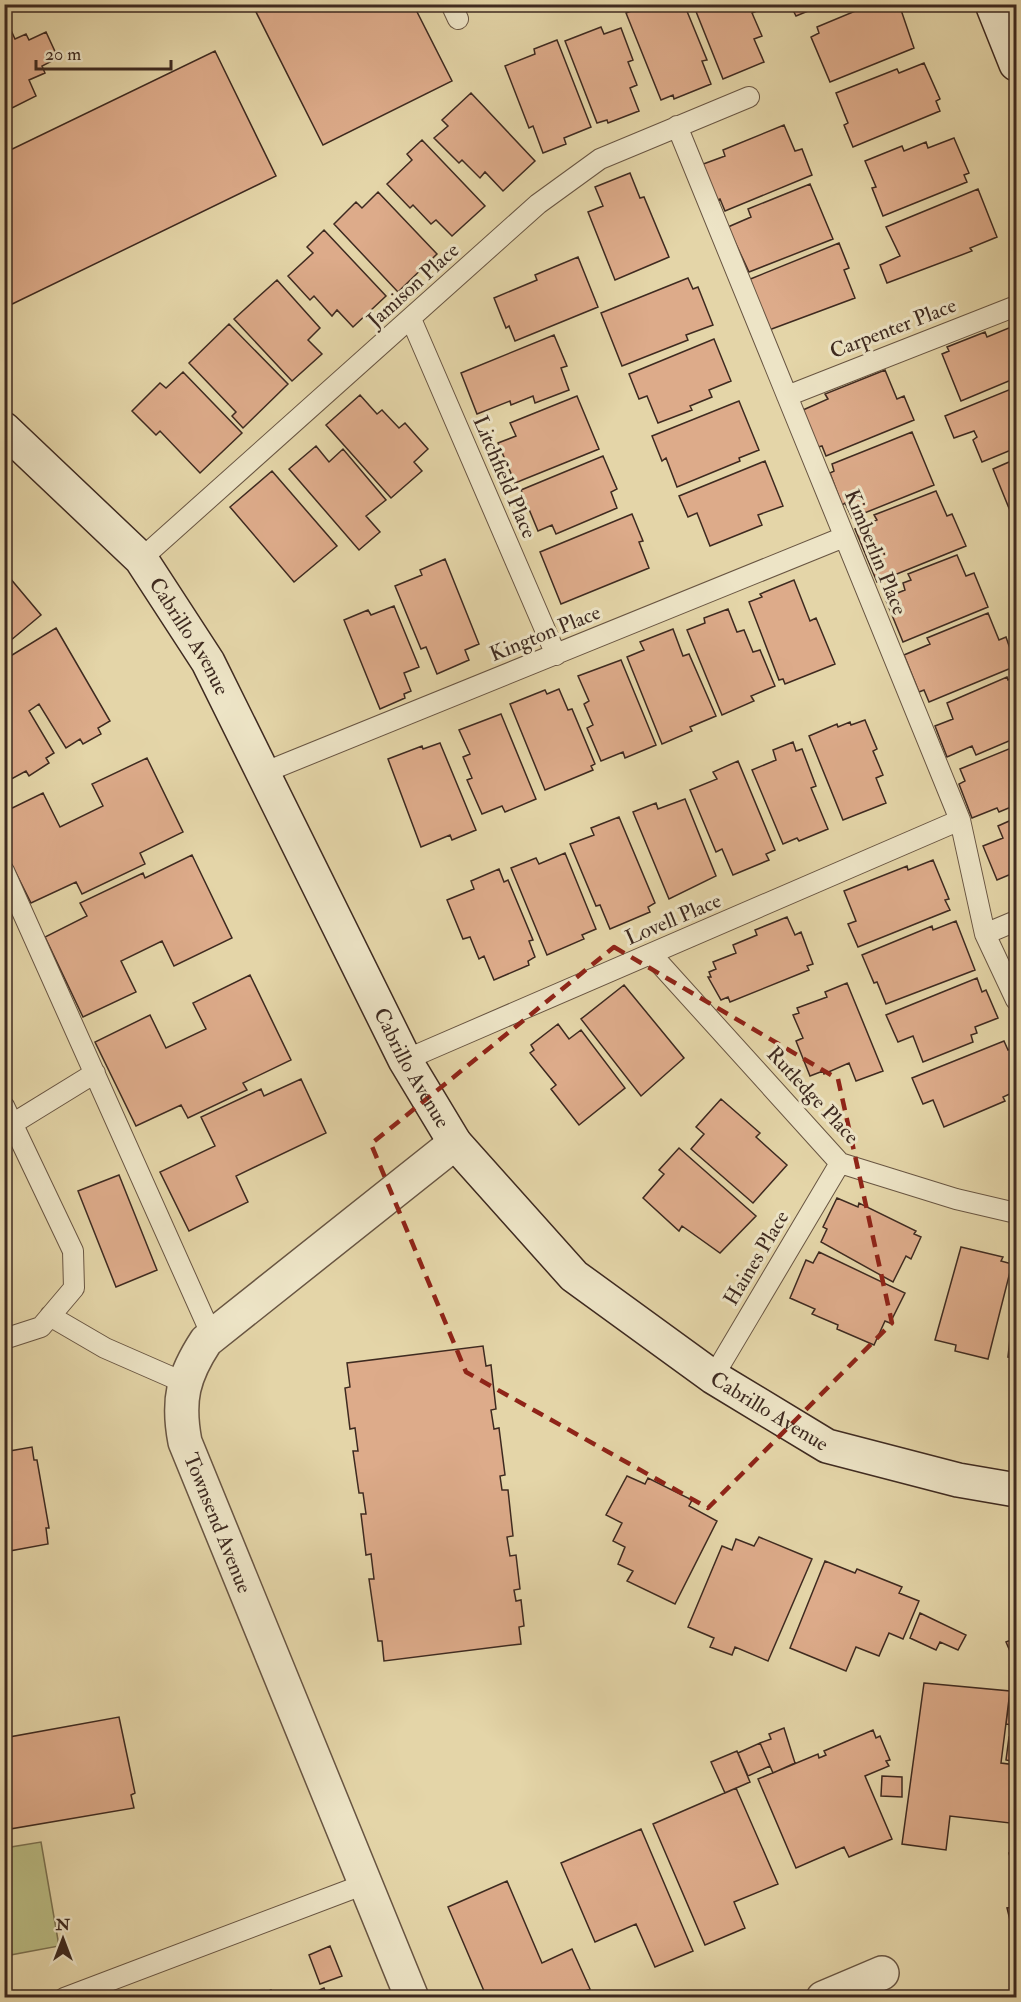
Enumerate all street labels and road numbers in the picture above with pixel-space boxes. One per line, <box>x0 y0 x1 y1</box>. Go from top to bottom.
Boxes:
street label: Jamison Place <box>361 237 465 334</box>
street label: Carpenter Place <box>826 292 960 365</box>
street label: Litchfield Place <box>467 412 543 543</box>
street label: Kimberlin Place <box>838 485 913 619</box>
street label: Cabrillo Avenue <box>143 572 235 700</box>
street label: Kington Place <box>486 599 605 668</box>
street label: Lovell Place <box>621 887 725 952</box>
street label: Cabrillo Avenue <box>367 1003 456 1133</box>
street label: Rutledge Place <box>761 1041 865 1150</box>
street label: Haines Place <box>718 1206 795 1311</box>
street label: Cabrillo Avenue <box>705 1365 834 1458</box>
street label: Townsend Avenue <box>177 1449 258 1597</box>

